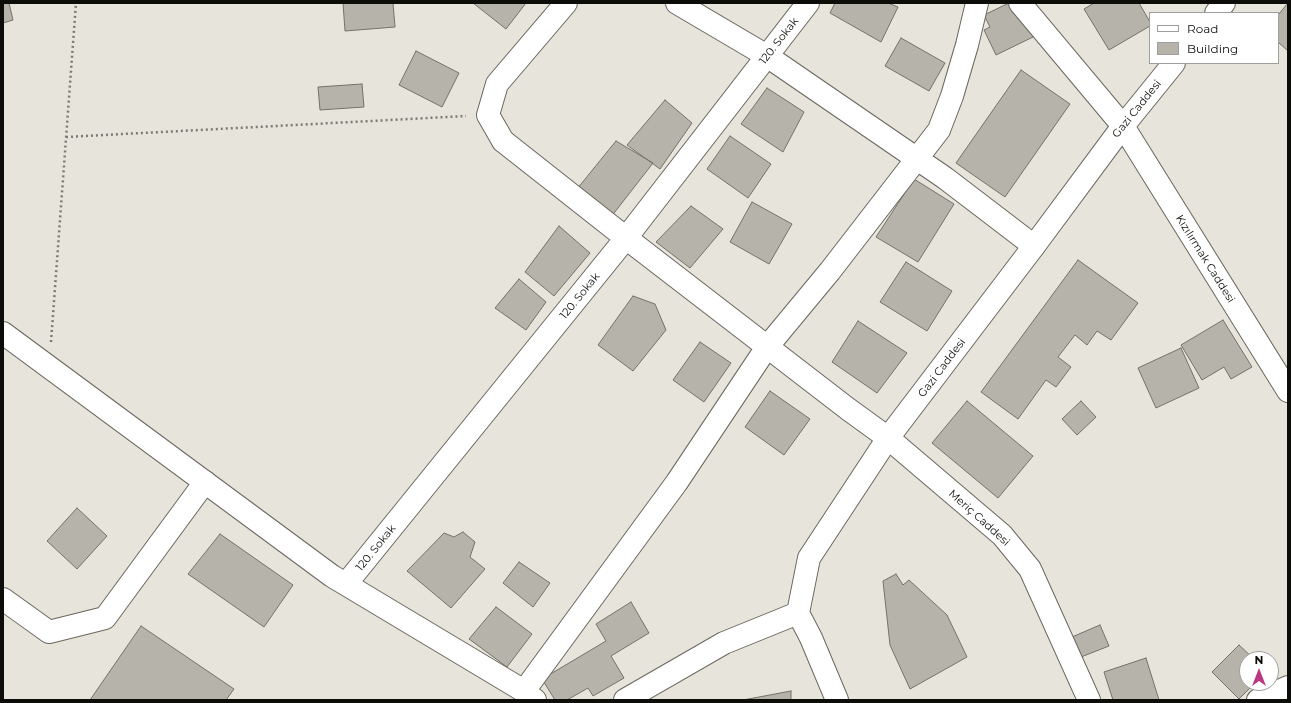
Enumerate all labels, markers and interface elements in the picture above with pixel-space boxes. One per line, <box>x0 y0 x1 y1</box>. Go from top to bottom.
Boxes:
legend <box>1149 12 1279 64</box>
street label: 120. Sokak <box>757 15 801 67</box>
text: Road <box>1187 21 1218 36</box>
text: Building <box>1187 41 1238 56</box>
street label: Gazi Caddesi <box>1110 77 1164 141</box>
street label: Kızılırmak Caddesi <box>1173 213 1237 305</box>
street label: 120. Sokak <box>557 270 603 322</box>
street label: Gazi Caddesi <box>916 336 968 400</box>
street label: Meriç Caddesi <box>946 487 1012 549</box>
street label: 120. Sokak <box>353 522 399 574</box>
north arrow <box>1239 651 1279 691</box>
text: N <box>1255 653 1263 667</box>

